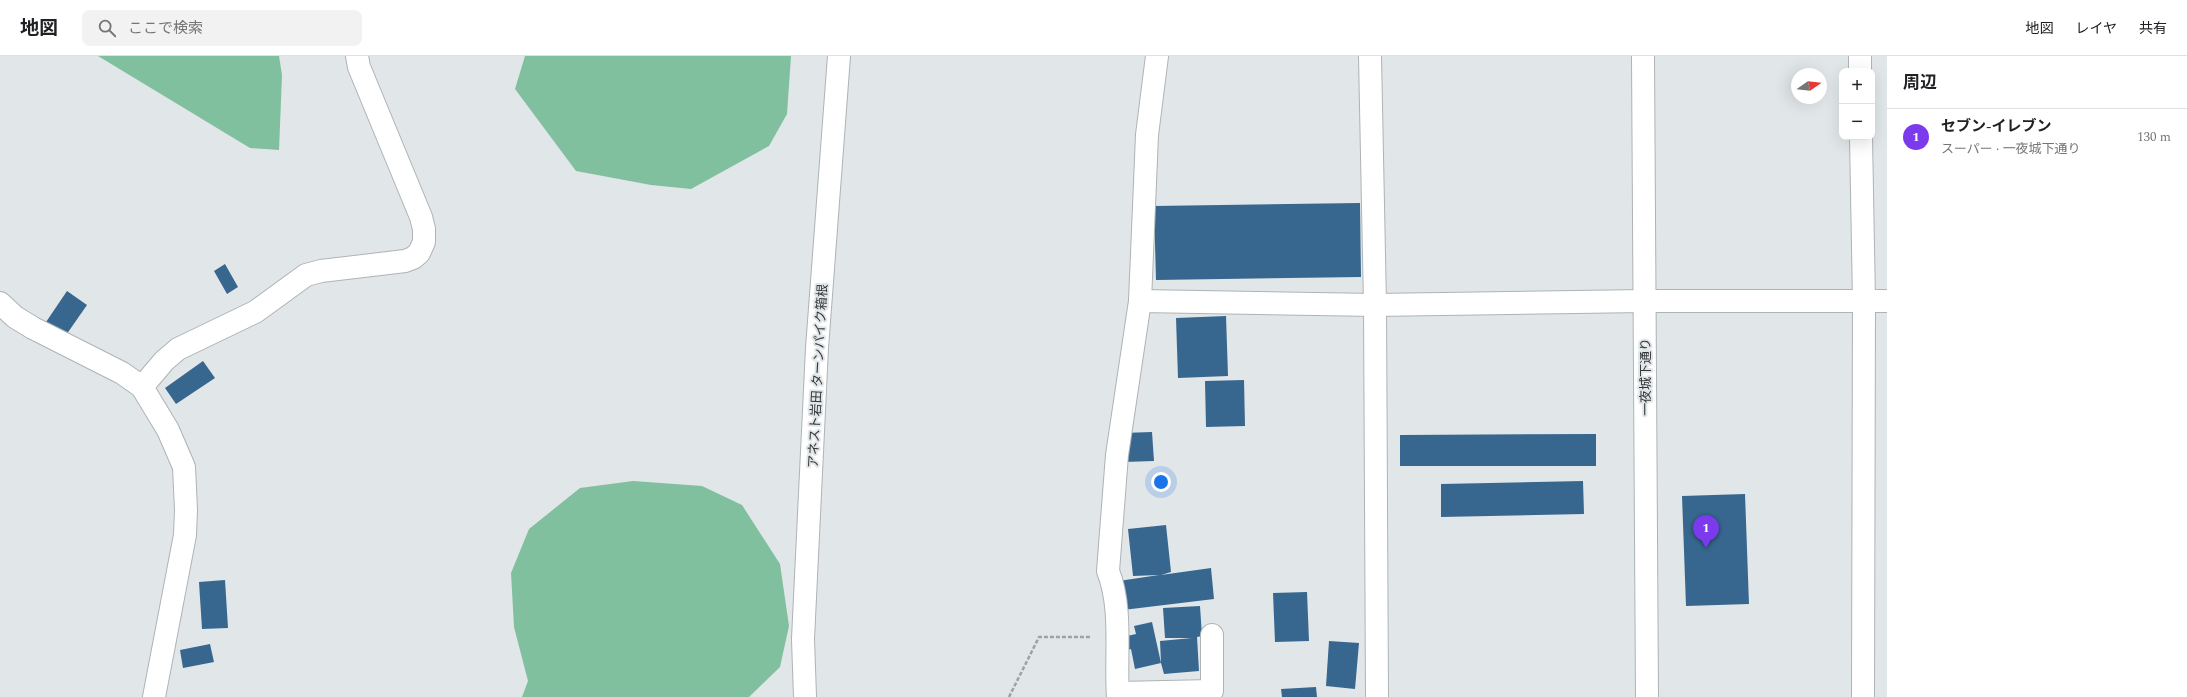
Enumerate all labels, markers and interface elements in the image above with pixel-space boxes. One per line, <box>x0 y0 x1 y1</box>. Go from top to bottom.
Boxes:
search box <box>82 10 362 46</box>
text: 地図 <box>20 14 58 43</box>
icon: search <box>96 17 118 39</box>
text: ここで検索 <box>128 17 203 40</box>
text: 地図 <box>2025 18 2053 39</box>
text: レイヤ <box>2075 18 2117 39</box>
text: 共有 <box>2139 18 2167 39</box>
north arrow <box>1791 68 1827 104</box>
map controls <box>1839 68 1875 140</box>
button: + <box>1839 68 1875 104</box>
text: 周辺 <box>1903 70 1937 96</box>
button: − <box>1839 104 1875 140</box>
text: セブン-イレブン <box>1941 115 2052 138</box>
text: 1 <box>1912 127 1920 147</box>
text: 130 m <box>2137 127 2171 147</box>
text: スーパー · 一夜城下通り <box>1941 139 2081 159</box>
street label: アネスト岩田 ターンパイク箱根 <box>803 283 833 469</box>
street label: 一夜城下通り <box>1636 338 1656 416</box>
your location <box>1151 472 1171 492</box>
pin: 1 <box>1693 515 1719 548</box>

